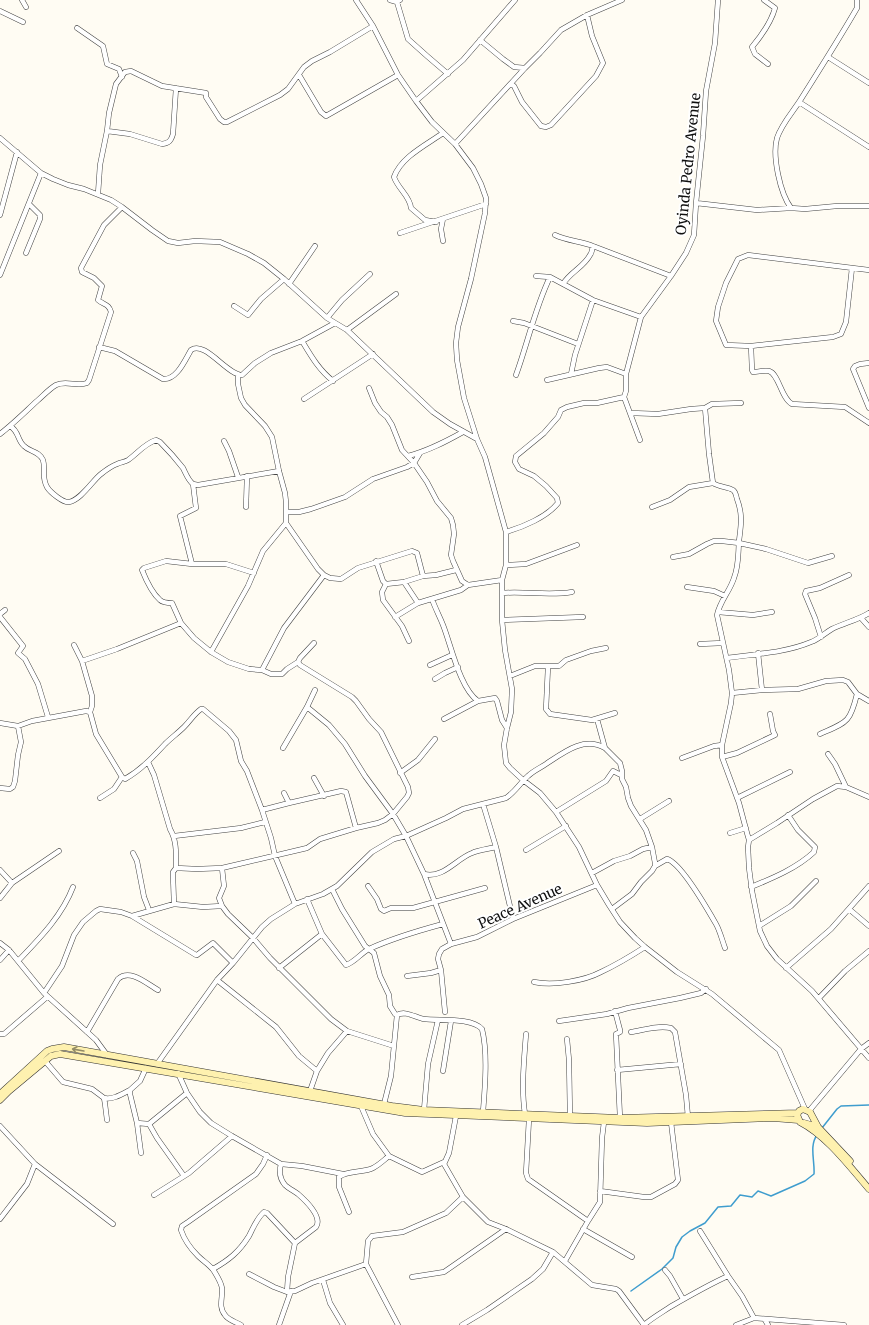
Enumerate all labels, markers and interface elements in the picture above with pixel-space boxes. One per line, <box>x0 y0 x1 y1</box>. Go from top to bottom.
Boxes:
street label: Oyinda Pedro Avenue <box>672 92 704 236</box>
street label: Peace Avenue <box>475 879 565 933</box>
one-way arrow <box>72 1046 85 1054</box>

